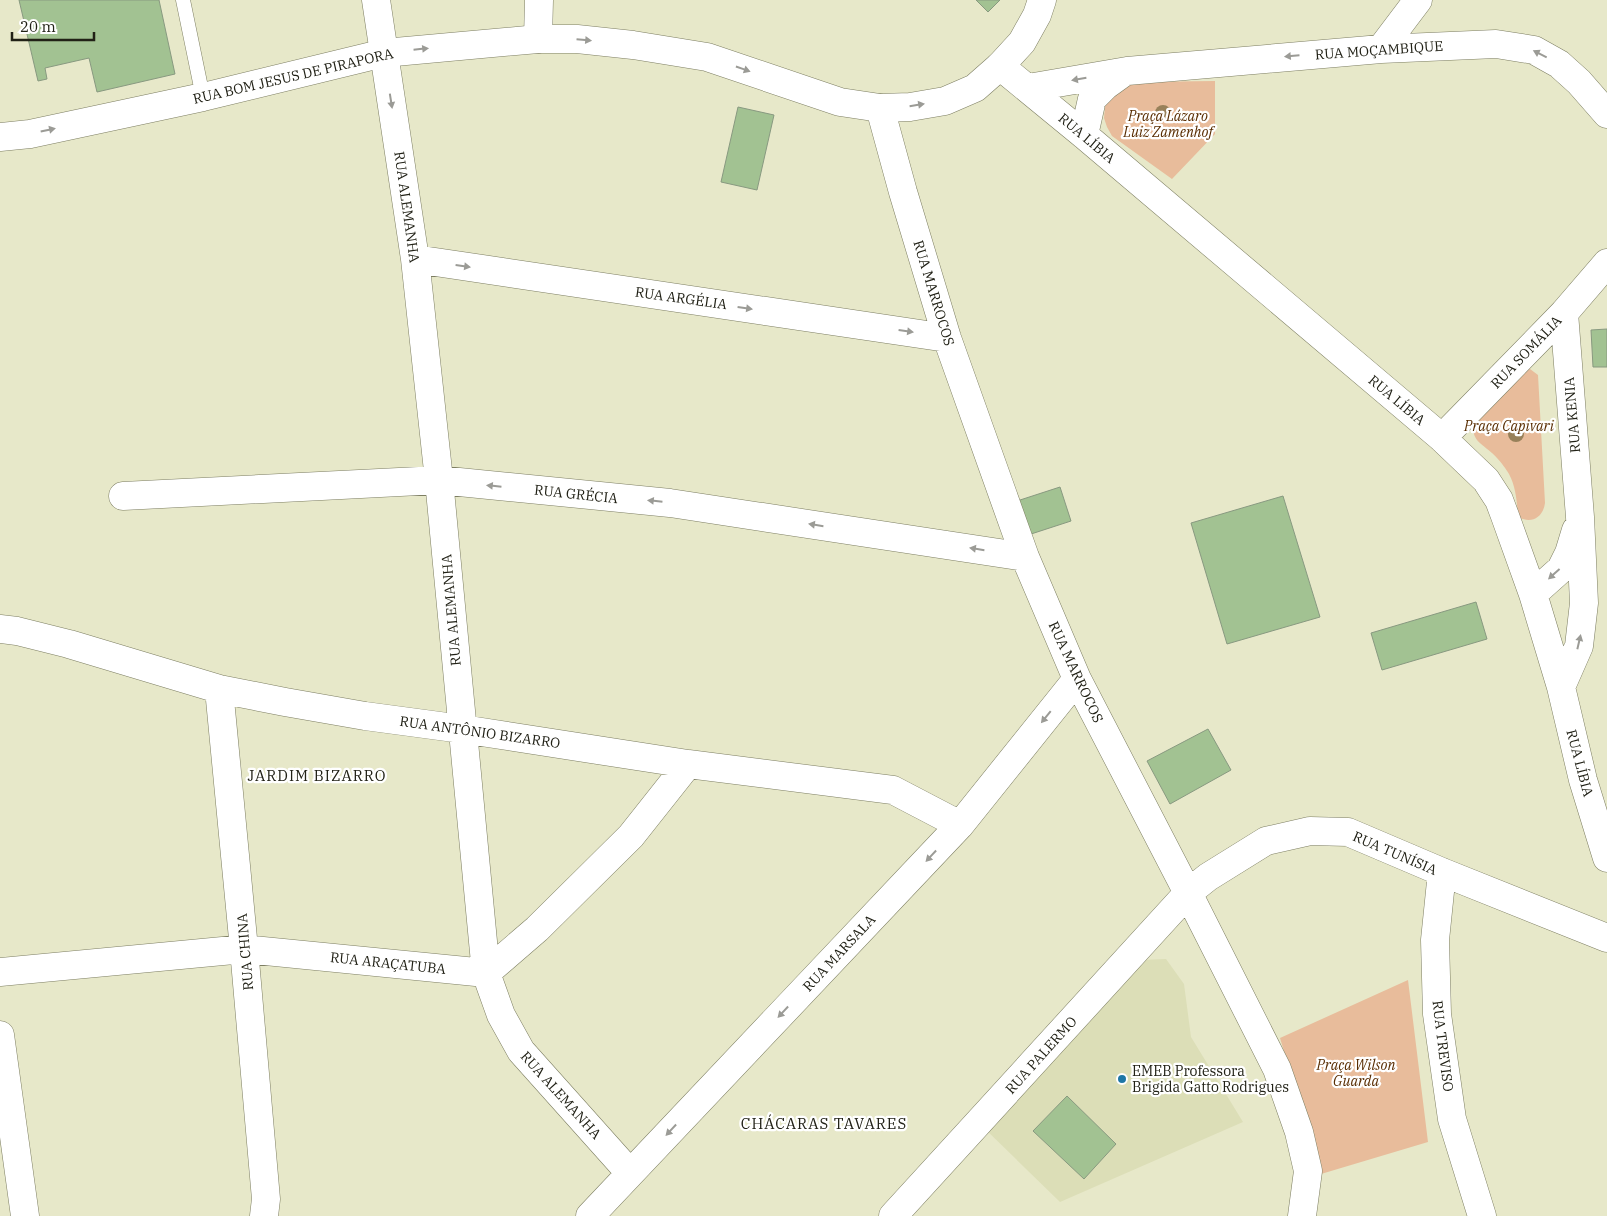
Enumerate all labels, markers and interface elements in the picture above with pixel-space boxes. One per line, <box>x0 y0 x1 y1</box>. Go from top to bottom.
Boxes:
scale bar <box>12 10 95 42</box>
text: 20 m <box>20 17 56 36</box>
one-way arrow <box>576 36 592 44</box>
street label: RUA MOÇAMBIQUE <box>1314 37 1444 63</box>
street label: RUA BOM JESUS DE PIRAPORA <box>191 44 395 108</box>
one-way arrow <box>414 45 430 53</box>
one-way arrow <box>1533 50 1547 58</box>
one-way arrow <box>1284 53 1300 61</box>
one-way arrow <box>735 66 750 73</box>
one-way arrow <box>1070 76 1086 84</box>
one-way arrow <box>387 94 395 110</box>
one-way arrow <box>909 101 925 109</box>
park label: Praça Lázaro Luiz Zamenhof <box>1122 107 1215 141</box>
street label: RUA LÍBIA <box>1055 108 1120 167</box>
one-way arrow <box>41 126 56 134</box>
street label: RUA ALEMANHA <box>390 150 424 264</box>
street label: RUA MARROCOS <box>909 238 959 348</box>
one-way arrow <box>455 262 471 270</box>
street label: RUA ARGÉLIA <box>634 282 729 313</box>
one-way arrow <box>737 304 753 312</box>
street label: RUA SOMÁLIA <box>1486 311 1566 392</box>
one-way arrow <box>898 328 914 336</box>
street label: RUA LÍBIA <box>1365 370 1430 429</box>
street label: RUA KENIA <box>1560 376 1584 454</box>
park label: Praça Capivari <box>1463 417 1555 435</box>
street label: RUA GRÉCIA <box>533 480 619 507</box>
one-way arrow <box>485 481 501 489</box>
one-way arrow <box>647 497 663 505</box>
one-way arrow <box>808 521 824 529</box>
one-way arrow <box>969 545 985 553</box>
street label: RUA ALEMANHA <box>437 553 465 667</box>
one-way arrow <box>1548 569 1561 580</box>
street label: RUA MARROCOS <box>1045 618 1107 726</box>
one-way arrow <box>1575 635 1583 650</box>
street label: RUA ANTÔNIO BIZARRO <box>399 711 562 752</box>
one-way arrow <box>1041 711 1052 724</box>
street label: RUA LÍBIA <box>1562 727 1599 799</box>
district label: JARDIM BIZARRO <box>247 766 387 785</box>
street label: RUA TUNÍSIA <box>1350 826 1441 879</box>
one-way arrow <box>925 849 937 861</box>
street label: RUA MARSALA <box>799 910 880 995</box>
street label: RUA CHINA <box>233 912 257 991</box>
street label: RUA ARAÇATUBA <box>329 948 447 978</box>
street label: RUA TREVISO <box>1428 999 1458 1093</box>
one-way arrow <box>777 1005 789 1017</box>
street label: RUA PALERMO <box>1001 1012 1081 1098</box>
street label: RUA ALEMANHA <box>517 1047 606 1143</box>
park label: Praça Wilson Guarda <box>1316 1056 1395 1090</box>
place label: EMEB Professora Brigida Gatto Rodrigues <box>1132 1062 1289 1096</box>
marker: EMEB Professora Brigida Gatto Rodrigues <box>1116 1073 1128 1085</box>
district label: CHÁCARAS TAVARES <box>741 1114 907 1133</box>
one-way arrow <box>665 1123 677 1135</box>

